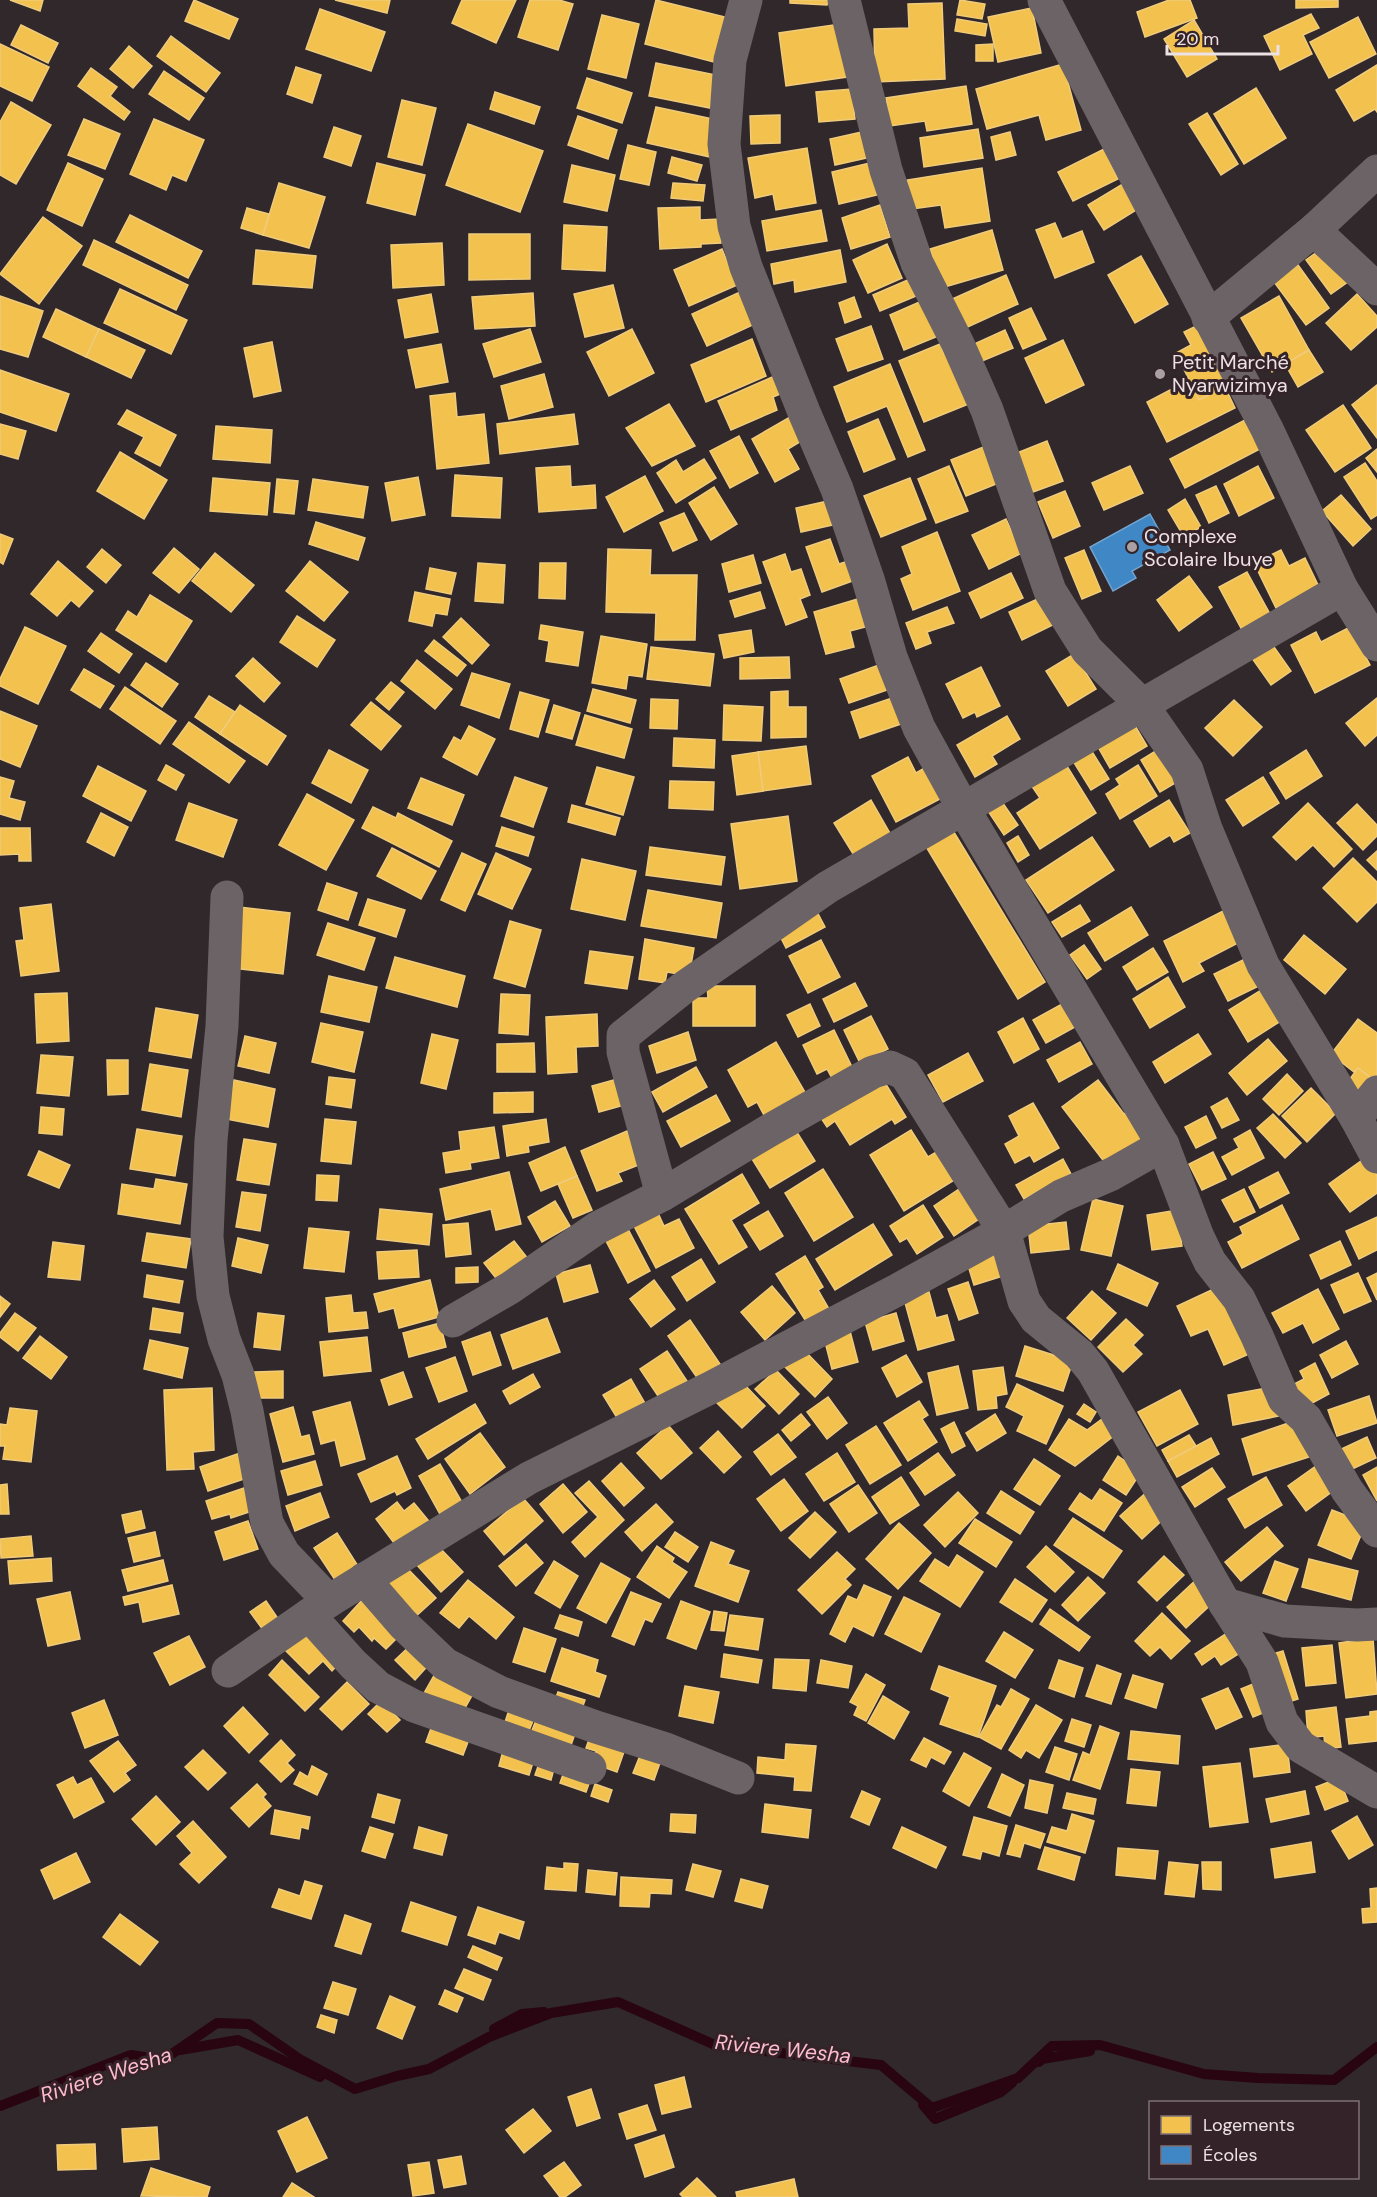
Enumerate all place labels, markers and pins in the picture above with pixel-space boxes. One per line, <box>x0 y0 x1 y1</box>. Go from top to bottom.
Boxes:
place label: Petit Marché Nyarwizimya <box>1172 349 1289 398</box>
marker: Petit Marché Nyarwizimya <box>1153 367 1167 381</box>
place label: Complexe Scolaire Ibuye <box>1144 523 1273 572</box>
marker: Complexe Scolaire Ibuye <box>1125 540 1139 554</box>

